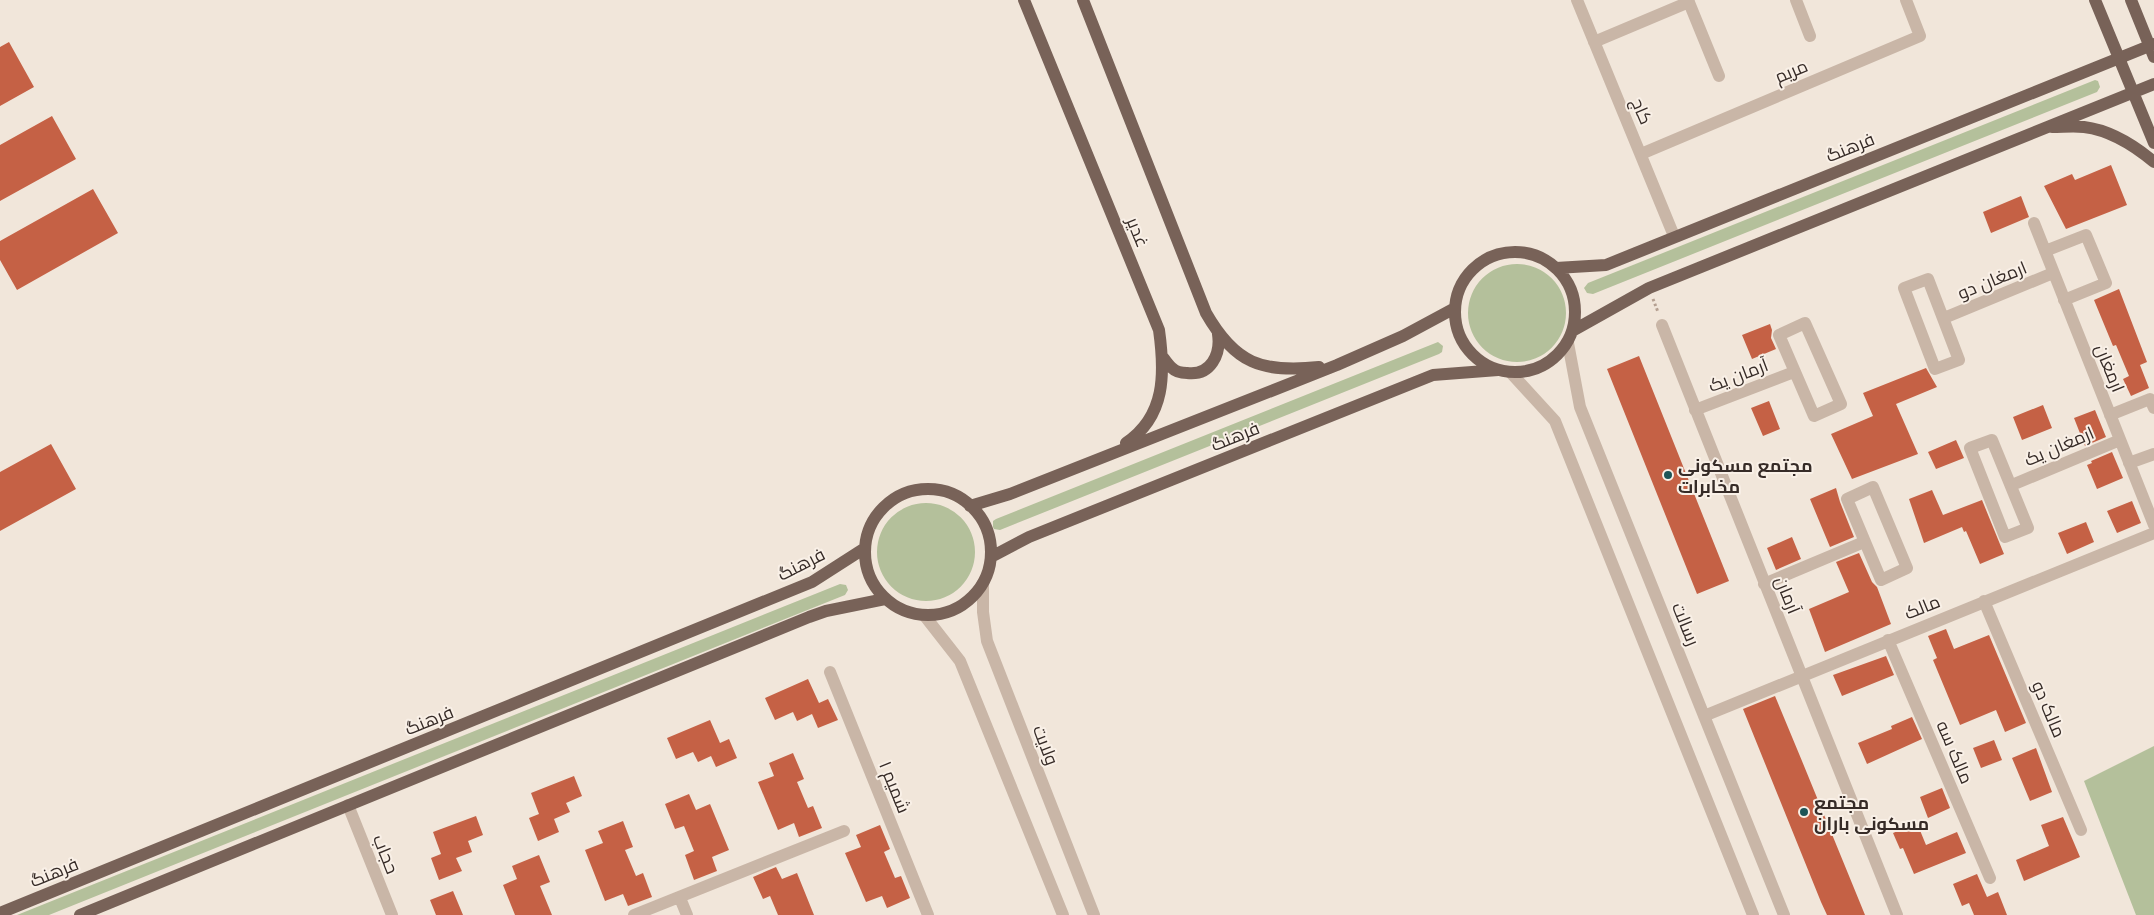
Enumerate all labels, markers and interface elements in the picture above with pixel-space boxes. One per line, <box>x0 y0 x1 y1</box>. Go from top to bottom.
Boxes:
street label: مریم <box>1771 55 1811 89</box>
street label: کاج <box>1625 94 1657 128</box>
street label: فرهنگ <box>1823 128 1878 167</box>
street label: غدیر <box>1121 213 1153 250</box>
street label: ارمغان دو <box>1954 257 2030 304</box>
street label: ارمغان <box>2090 341 2129 395</box>
street label: آرمان یک <box>1705 354 1771 397</box>
street label: فرهنگ <box>1208 417 1263 456</box>
street label: ارمغان یک <box>2021 422 2097 471</box>
place label: مجتمع مسکونی مخابرات <box>1678 455 1813 498</box>
marker: مجتمع مسکونی مخابرات <box>1662 469 1674 481</box>
street label: فرهنگ <box>774 543 829 586</box>
street label: آرمان <box>1770 573 1805 617</box>
street label: مالک <box>1901 590 1943 624</box>
street label: رسالت <box>1667 599 1704 649</box>
street label: مالک دو <box>2027 678 2070 741</box>
street label: فرهنگ <box>402 701 457 740</box>
street label: مالک سه <box>1932 717 1978 787</box>
street label: ولایت <box>1028 722 1063 768</box>
street label: شمیم ۱ <box>873 758 915 817</box>
place label: مجتمع مسکونی باران <box>1814 792 1929 835</box>
marker: مجتمع مسکونی باران <box>1798 806 1810 818</box>
street label: حجاب <box>369 831 403 877</box>
street label: فرهنگ <box>27 853 82 892</box>

